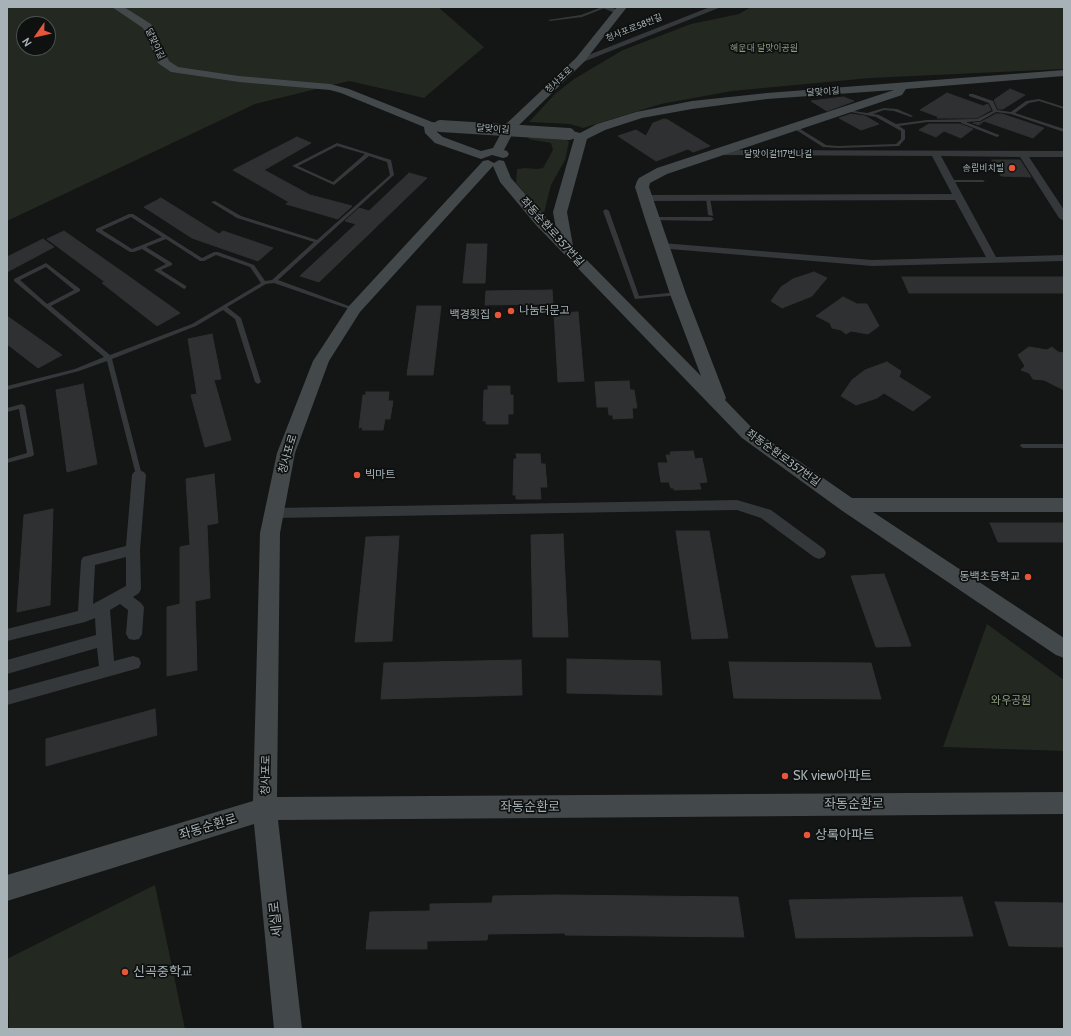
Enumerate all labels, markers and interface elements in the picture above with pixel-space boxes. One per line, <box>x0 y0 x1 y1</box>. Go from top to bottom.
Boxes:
street label: 청사포로58번길 <box>604 12 664 44</box>
north arrow <box>16 16 56 56</box>
street label: 달맞이길 <box>143 27 167 61</box>
text: N <box>19 35 35 49</box>
park label: 해운대 달맞이공원 <box>730 43 798 53</box>
street label: 청사포로 <box>543 65 575 95</box>
street label: 달맞이길 <box>806 85 840 99</box>
street label: 달맞이길 <box>476 122 510 136</box>
street label: 달맞이길117번나길 <box>744 149 812 159</box>
place label: 송림비치빌 <box>963 163 1004 173</box>
marker: 송림비치빌 <box>1007 163 1017 173</box>
street label: 좌동순환로357번길 <box>518 195 586 269</box>
place label: 나눔터문고 <box>519 304 570 318</box>
marker: 나눔터문고 <box>506 306 516 316</box>
place label: 백경횟집 <box>450 308 490 322</box>
marker: 백경횟집 <box>493 310 503 320</box>
street label: 좌동순환로357번길 <box>743 427 823 489</box>
street label: 청사포로 <box>276 433 300 475</box>
place label: 빅마트 <box>365 468 395 482</box>
marker: 빅마트 <box>352 470 362 480</box>
place label: 동백초등학교 <box>959 570 1020 584</box>
marker: 동백초등학교 <box>1023 572 1033 582</box>
park label: 와우공원 <box>991 694 1031 708</box>
street label: 청사포로 <box>259 755 273 795</box>
place label: SK view아파트 <box>793 768 872 784</box>
marker: SK view아파트 <box>780 771 790 781</box>
street label: 좌동순환로 <box>824 796 884 812</box>
street label: 좌동순환로 <box>500 799 560 815</box>
street label: 좌동순환로 <box>177 811 239 843</box>
place label: 상록아파트 <box>815 827 875 843</box>
marker: 상록아파트 <box>802 830 812 840</box>
street label: 세실로 <box>266 900 286 938</box>
place label: 신곡중학교 <box>133 964 193 980</box>
marker: 신곡중학교 <box>120 967 130 977</box>

